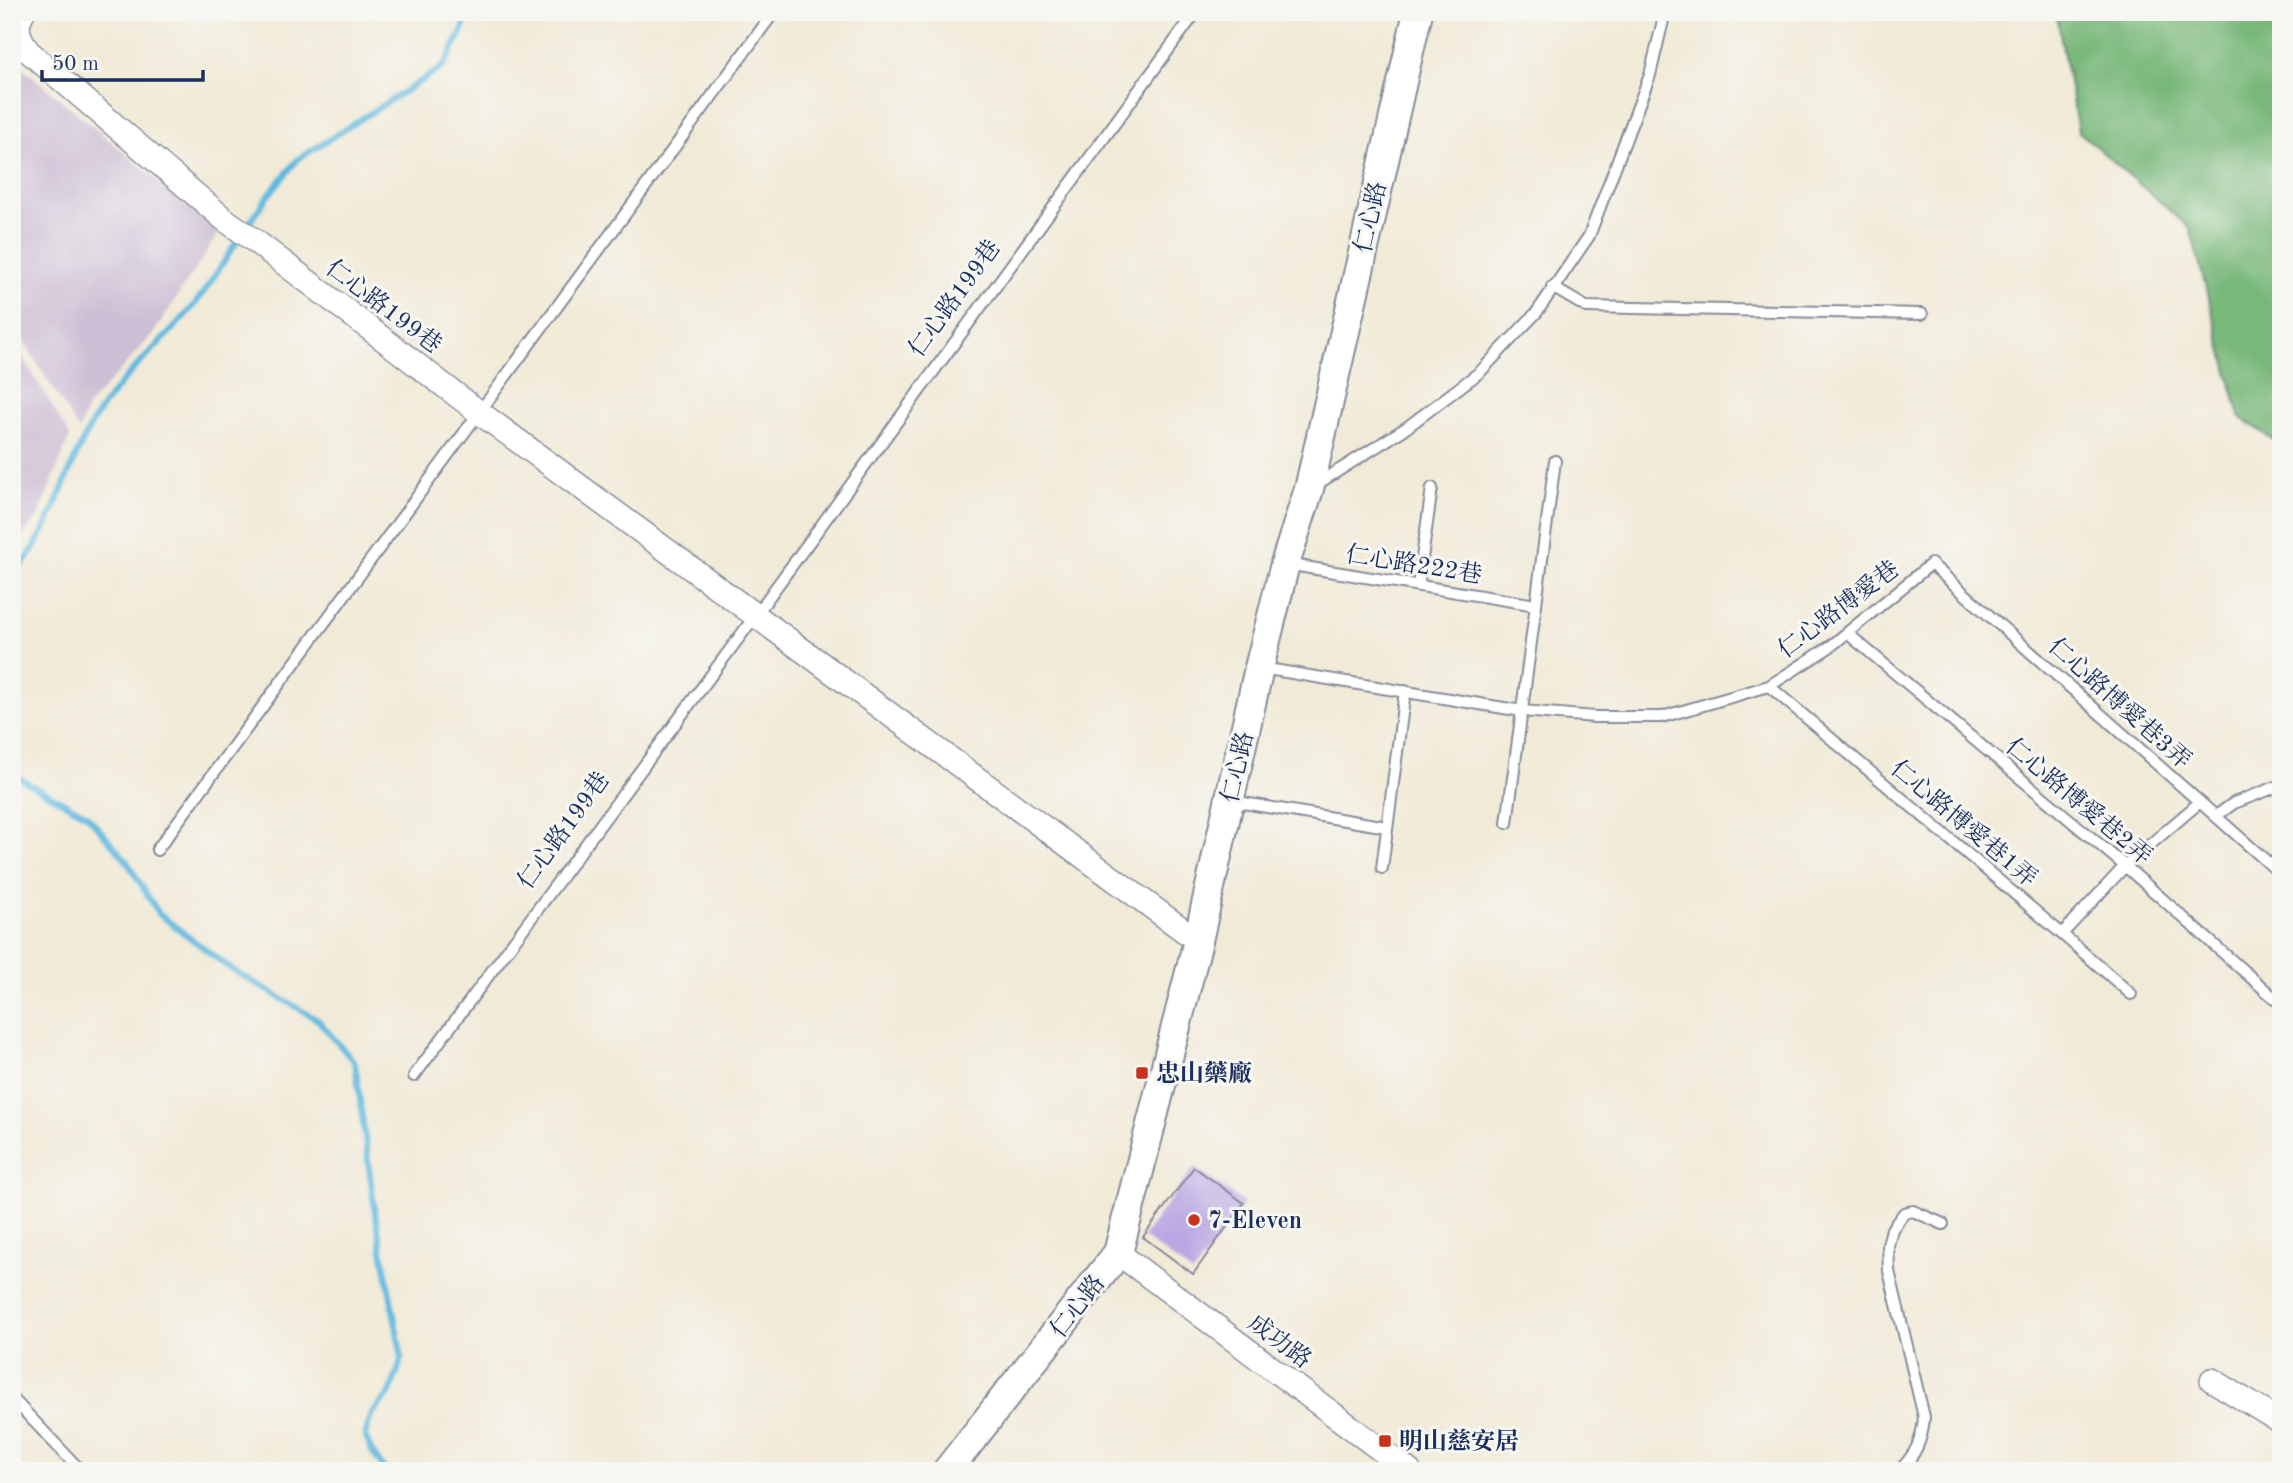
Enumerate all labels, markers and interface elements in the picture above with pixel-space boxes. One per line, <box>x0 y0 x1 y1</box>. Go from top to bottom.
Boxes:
scale bar <box>42 38 203 82</box>
text: 50 m <box>52 54 99 75</box>
street label: 仁心路 <box>1349 179 1392 255</box>
street label: 仁心路199巷 <box>903 235 1006 362</box>
street label: 仁心路199巷 <box>321 254 447 359</box>
street label: 仁心路222巷 <box>1344 540 1484 589</box>
street label: 仁心路博愛巷 <box>1773 555 1904 664</box>
street label: 仁心路博愛巷3弄 <box>2043 632 2196 774</box>
street label: 仁心路 <box>1216 729 1259 805</box>
street label: 仁心路博愛巷2弄 <box>2000 733 2157 870</box>
street label: 仁心路博愛巷1弄 <box>1885 755 2042 892</box>
street label: 仁心路199巷 <box>512 767 615 894</box>
place label: 忠山藥廠 <box>1156 1060 1252 1087</box>
marker: 忠山藥廠 <box>1134 1065 1150 1081</box>
place label: 7-Eleven <box>1208 1210 1302 1234</box>
marker: 7-Eleven <box>1186 1212 1202 1228</box>
street label: 仁心路 <box>1045 1270 1110 1343</box>
street label: 成功路 <box>1243 1309 1317 1374</box>
place label: 明山慈安居 <box>1399 1428 1519 1455</box>
marker: 明山慈安居 <box>1377 1433 1393 1449</box>

